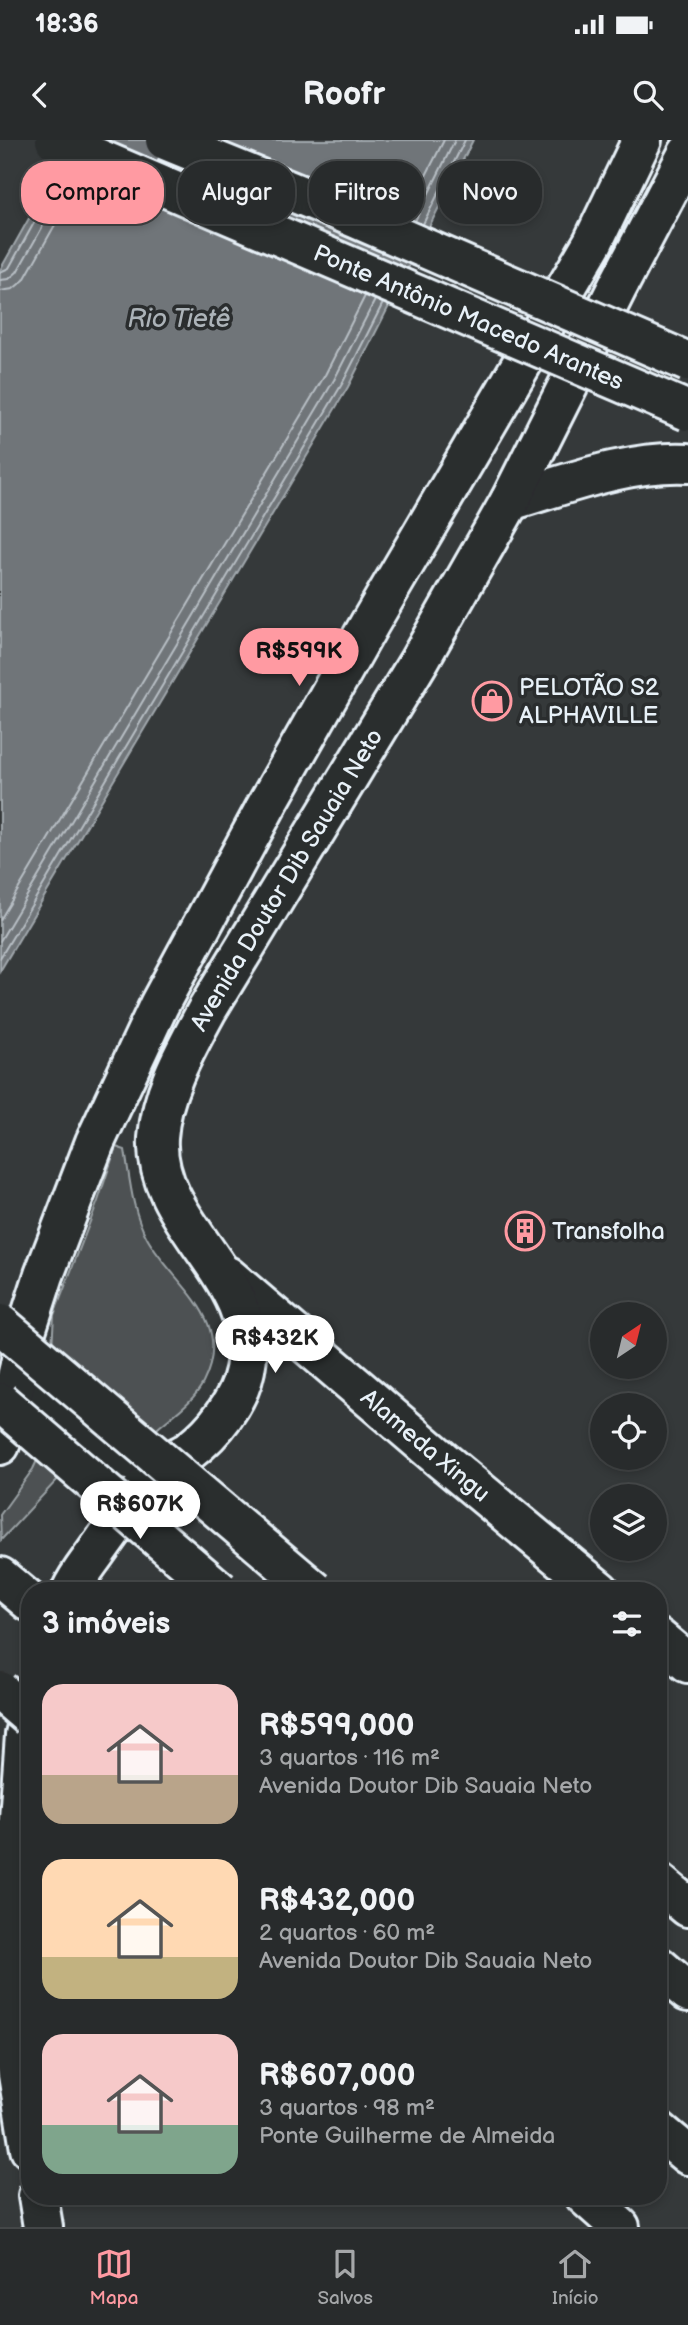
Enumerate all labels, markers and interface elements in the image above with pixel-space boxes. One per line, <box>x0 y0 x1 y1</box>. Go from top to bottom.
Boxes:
text: 18:36 <box>35 9 99 40</box>
text: Roofr <box>303 75 385 114</box>
icon: back <box>21 76 59 114</box>
icon: search <box>629 76 667 114</box>
chip: Comprar <box>21 161 164 224</box>
chip: Alugar <box>178 161 295 224</box>
chip: Filtros <box>309 161 424 224</box>
chip: Novo <box>438 161 542 224</box>
street label: Ponte Antônio Macedo Arantes <box>309 238 628 396</box>
water label: Rio Tietê <box>128 304 230 335</box>
pin: R$599K <box>242 629 356 688</box>
text: R$599K <box>256 637 342 665</box>
place label: PELOTÃO S2 ALPHAVILLE <box>519 673 659 730</box>
shop icon: PELOTÃO S2 ALPHAVILLE <box>471 680 513 722</box>
street label: Avenida Doutor Dib Sauaia Neto <box>184 723 389 1036</box>
building icon: Transfolha <box>504 1210 546 1252</box>
place label: Transfolha <box>552 1217 665 1246</box>
north arrow <box>590 1302 667 1379</box>
map controls <box>590 1302 667 1561</box>
pin: R$432K <box>218 1316 332 1375</box>
text: R$432K <box>231 1324 319 1352</box>
street label: Alameda Xingu <box>355 1383 496 1508</box>
button: locate <box>590 1393 667 1470</box>
pin: R$607K <box>83 1482 197 1541</box>
button: layers <box>590 1484 667 1561</box>
text: R$607K <box>96 1490 184 1518</box>
icon: filters <box>608 1605 646 1643</box>
text: 3 imóveis <box>42 1606 170 1642</box>
text: R$599,000 <box>259 1708 415 1744</box>
icon: home <box>98 1712 182 1796</box>
text: 3 quartos · 116 m² <box>259 1744 440 1772</box>
text: Avenida Doutor Dib Sauaia Neto <box>259 1772 592 1800</box>
text: R$432,000 <box>259 1883 415 1919</box>
icon: home <box>98 1887 182 1971</box>
text: 2 quartos · 60 m² <box>259 1919 435 1947</box>
text: Avenida Doutor Dib Sauaia Neto <box>259 1947 592 1975</box>
text: R$607,000 <box>259 2058 415 2094</box>
icon: home <box>98 2062 182 2146</box>
text: 3 quartos · 98 m² <box>259 2094 435 2122</box>
text: Ponte Guilherme de Almeida <box>259 2122 555 2150</box>
tab: Mapa <box>89 2245 138 2310</box>
tab: Salvos <box>317 2245 373 2310</box>
tab: Início <box>552 2245 598 2310</box>

